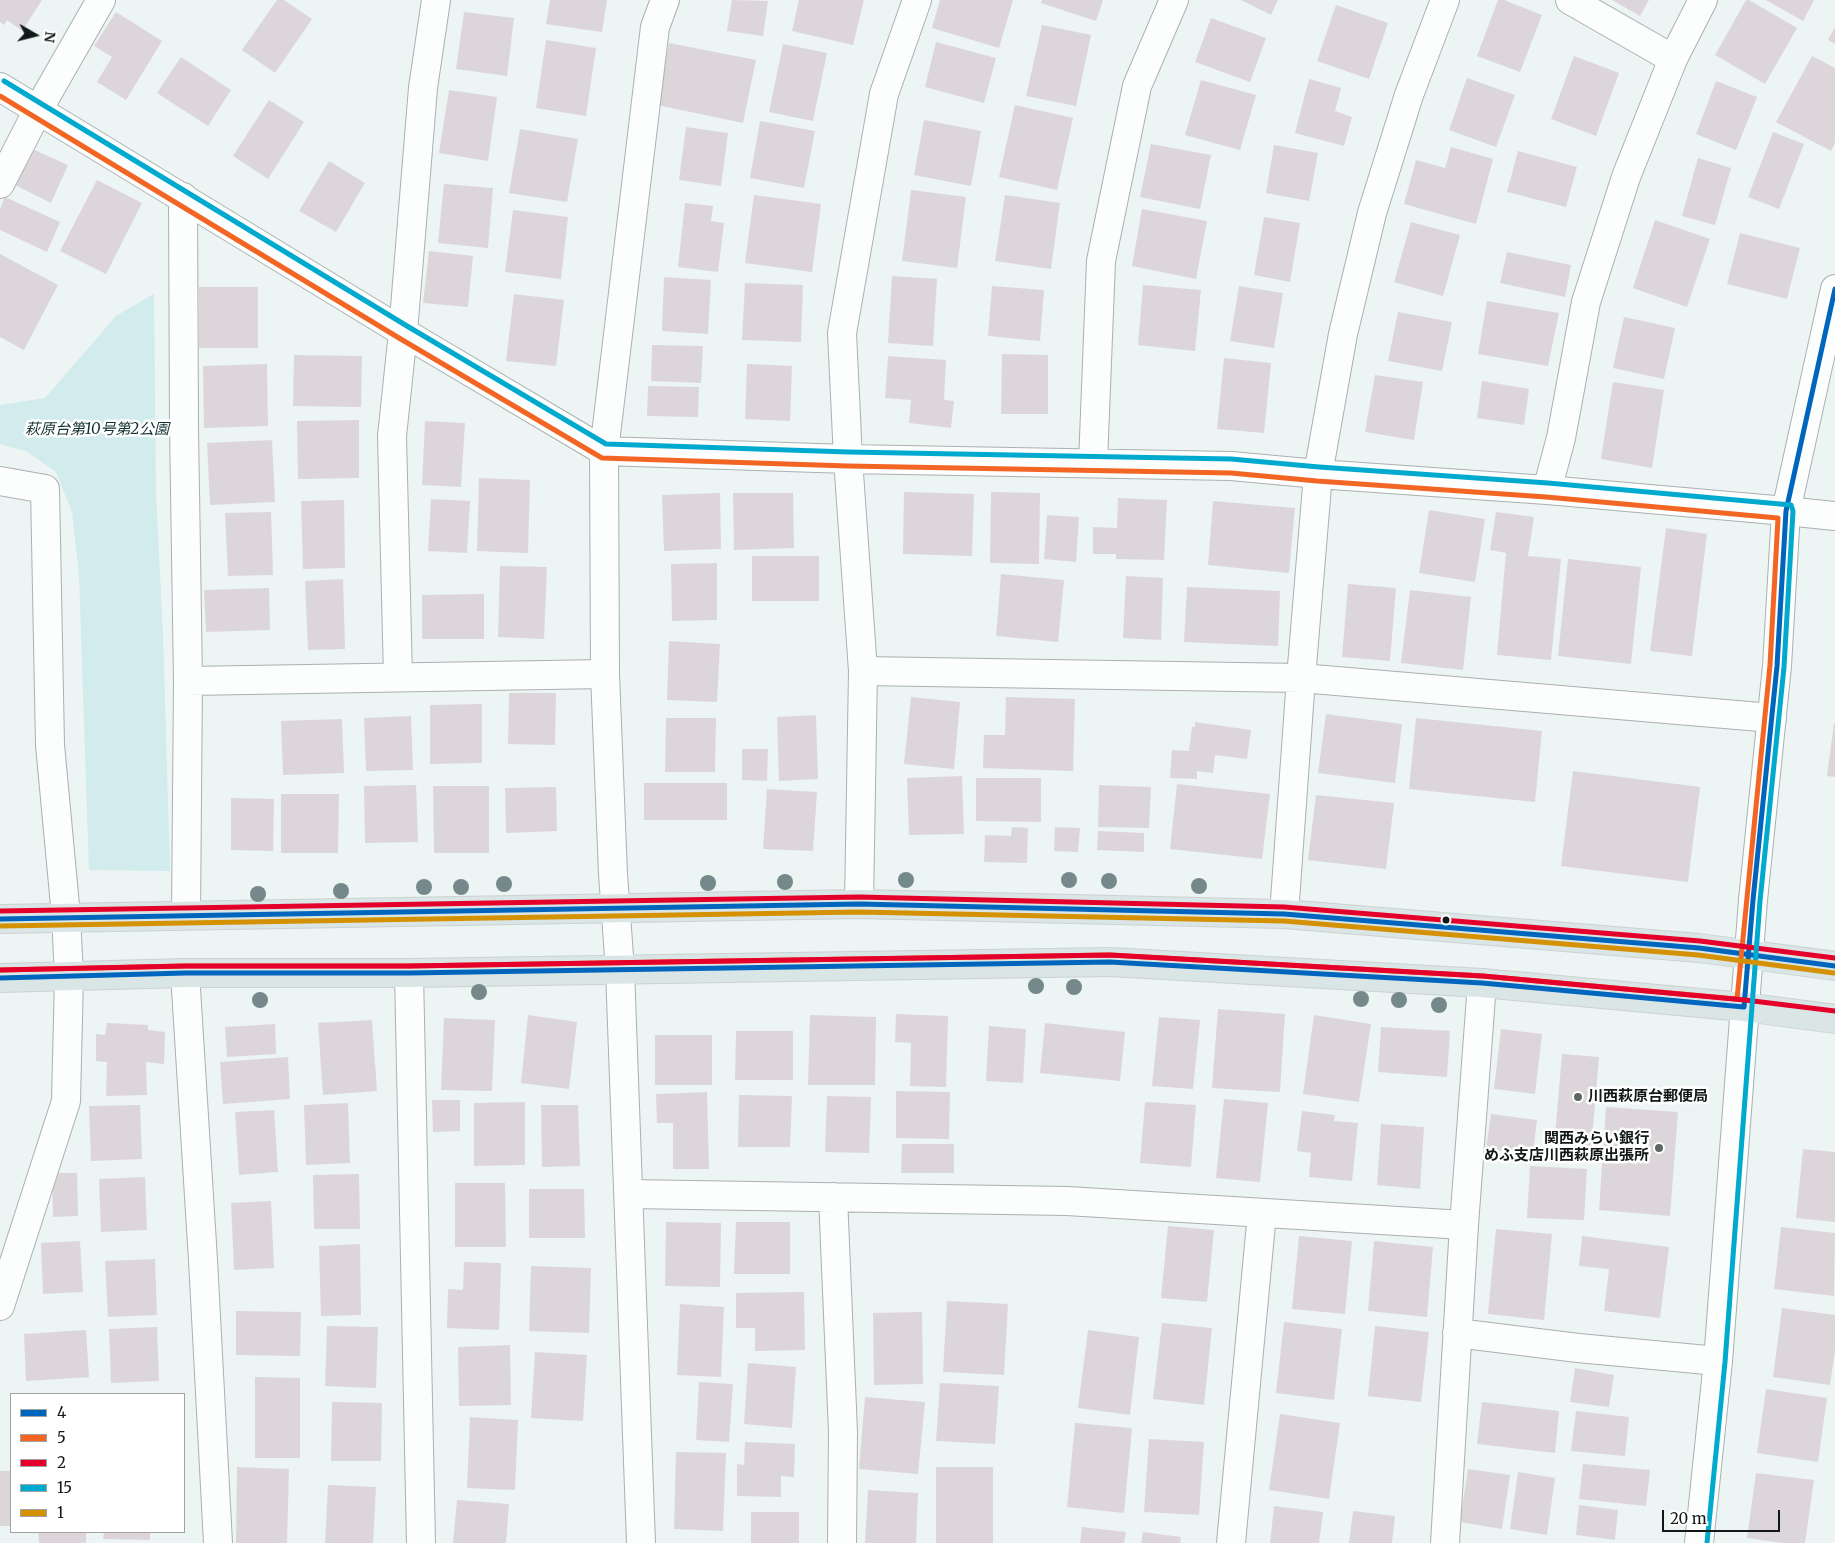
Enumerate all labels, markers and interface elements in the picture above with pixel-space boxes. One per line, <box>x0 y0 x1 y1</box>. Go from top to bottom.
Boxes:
north arrow <box>10 10 60 60</box>
text: N <box>40 30 60 44</box>
park label: 萩原台第10号第2公園 <box>25 421 169 439</box>
unlabelled marker <box>1441 915 1451 925</box>
place label: 川西萩原台郵便局 <box>1588 1088 1708 1106</box>
marker: 川西萩原台郵便局 <box>1572 1091 1584 1103</box>
place label: 関西みらい銀行 めふ支店川西萩原出張所 <box>1484 1130 1649 1165</box>
marker: 関西みらい銀行 めふ支店川西萩原出張所 <box>1653 1142 1665 1154</box>
legend <box>10 1393 185 1533</box>
text: 4 <box>57 1403 66 1422</box>
text: 5 <box>57 1428 66 1447</box>
text: 2 <box>57 1453 66 1472</box>
text: 15 <box>57 1478 72 1497</box>
scale bar <box>1665 1500 1782 1532</box>
text: 1 <box>57 1503 64 1522</box>
text: 20 m <box>1670 1509 1707 1528</box>

